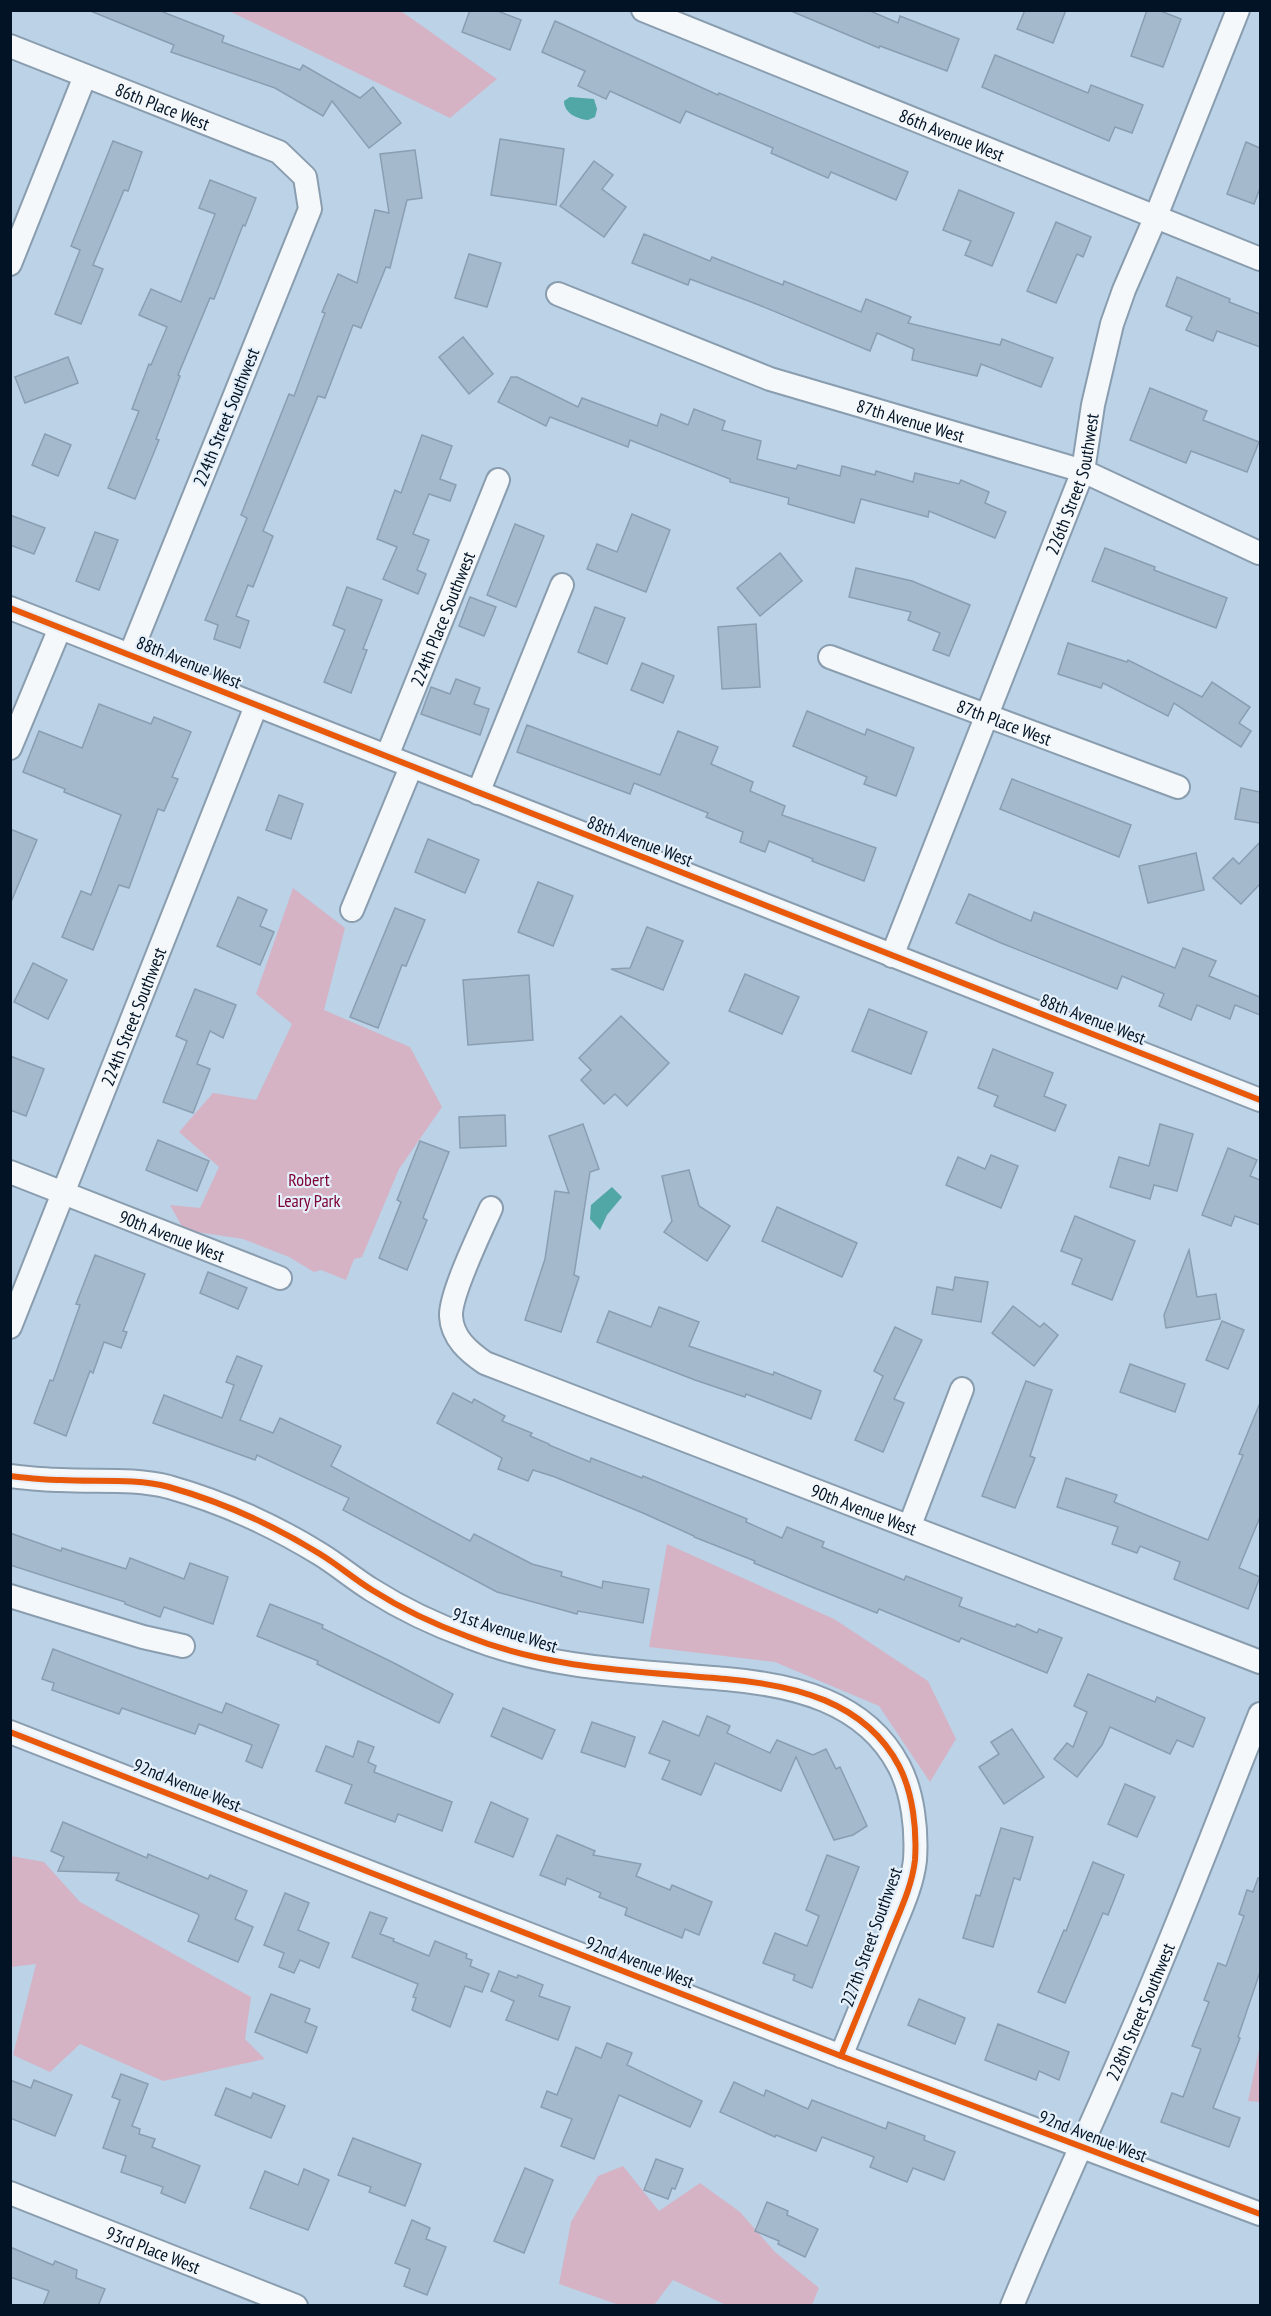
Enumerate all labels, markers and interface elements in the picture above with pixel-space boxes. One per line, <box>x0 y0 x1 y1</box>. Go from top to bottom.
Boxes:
street label: 86th Place West <box>112 77 213 135</box>
street label: 86th Avenue West <box>896 103 1008 166</box>
street label: 224th Street Southwest <box>188 344 264 490</box>
street label: 87th Avenue West <box>854 394 967 447</box>
street label: 226th Street Southwest <box>1040 411 1103 558</box>
street label: 224th Place Southwest <box>405 548 480 689</box>
street label: 88th Avenue West <box>133 630 245 694</box>
street label: 87th Place West <box>954 694 1055 750</box>
street label: 88th Avenue West <box>584 810 696 872</box>
street label: 224th Street Southwest <box>95 944 171 1089</box>
street label: 88th Avenue West <box>1037 988 1149 1050</box>
park label: Robert Leary Park <box>277 1168 341 1212</box>
street label: 90th Avenue West <box>116 1205 228 1267</box>
street label: 90th Avenue West <box>808 1478 920 1540</box>
street label: 91st Avenue West <box>449 1602 561 1658</box>
street label: 92nd Avenue West <box>130 1753 244 1817</box>
street label: 227th Street Southwest <box>835 1864 907 2010</box>
street label: 92nd Avenue West <box>583 1931 697 1993</box>
street label: 228th Street Southwest <box>1100 1939 1179 2084</box>
street label: 92nd Avenue West <box>1036 2105 1150 2167</box>
street label: 93rd Place West <box>103 2221 204 2279</box>

